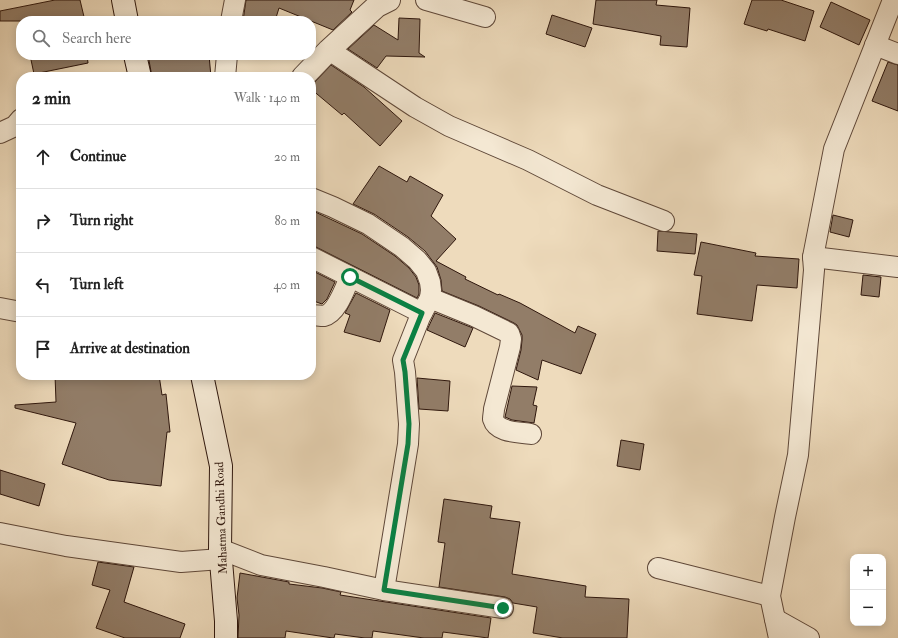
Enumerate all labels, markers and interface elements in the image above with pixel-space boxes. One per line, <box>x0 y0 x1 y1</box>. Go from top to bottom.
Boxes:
search box <box>16 16 316 60</box>
icon: search <box>30 27 52 49</box>
text: Search here <box>62 29 131 48</box>
text: 2 min <box>32 88 71 109</box>
text: Walk · 140 m <box>234 90 300 106</box>
icon: ahead <box>32 146 54 168</box>
text: Continue <box>70 147 126 166</box>
text: 20 m <box>274 149 300 165</box>
icon: right <box>32 210 54 232</box>
text: Turn right <box>70 211 133 230</box>
text: 80 m <box>274 213 300 229</box>
route start <box>341 268 359 286</box>
icon: left <box>32 274 54 296</box>
text: Turn left <box>70 275 124 294</box>
text: 40 m <box>274 277 300 293</box>
icon: arrive <box>32 338 54 360</box>
text: Arrive at destination <box>70 339 190 358</box>
street label: Mahatma Gandhi Road <box>212 461 231 574</box>
map controls <box>850 554 886 626</box>
button: + <box>850 554 886 590</box>
button: − <box>850 590 886 626</box>
route end <box>494 599 512 617</box>

